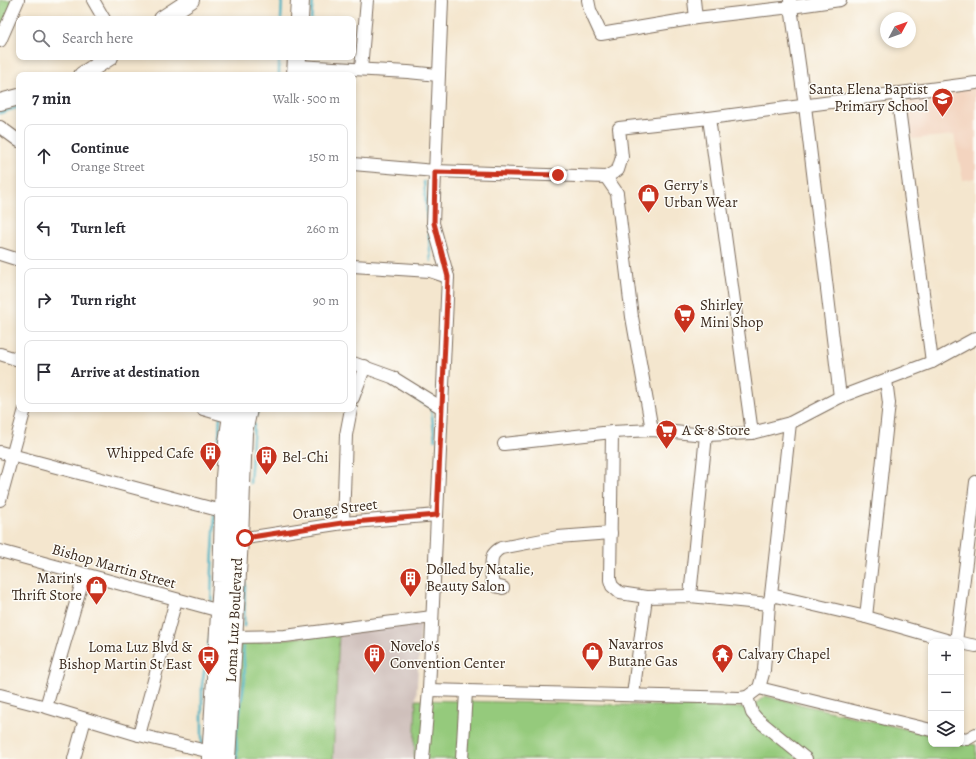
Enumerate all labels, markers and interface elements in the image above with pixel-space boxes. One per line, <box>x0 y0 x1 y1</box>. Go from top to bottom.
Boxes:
north arrow <box>880 12 916 48</box>
search box <box>16 16 356 60</box>
icon: search <box>30 27 52 49</box>
text: Search here <box>62 28 133 48</box>
place label: Santa Elena Baptist Primary School <box>809 79 928 116</box>
school or university icon: Santa Elena Baptist Primary School <box>930 85 956 118</box>
text: 7 min <box>32 87 71 110</box>
text: Walk · 500 m <box>273 90 340 107</box>
text: Continue <box>71 138 129 158</box>
icon: ahead <box>33 145 55 167</box>
text: 150 m <box>309 148 339 165</box>
text: Orange Street <box>71 158 145 175</box>
route end <box>549 166 567 184</box>
place label: Gerry's Urban Wear <box>664 175 738 212</box>
shop icon: Gerry's Urban Wear <box>636 181 662 214</box>
icon: left <box>33 217 55 239</box>
text: Turn left <box>71 218 126 238</box>
text: 260 m <box>306 220 339 237</box>
icon: right <box>33 289 55 311</box>
text: Turn right <box>71 290 136 310</box>
text: 90 m <box>313 292 339 309</box>
place label: Shirley Mini Shop <box>700 295 763 332</box>
supermarket icon: Shirley Mini Shop <box>672 301 698 334</box>
icon: arrive <box>33 361 55 383</box>
text: Arrive at destination <box>71 362 200 382</box>
supermarket icon: A & 8 Store <box>654 417 680 450</box>
place label: A & 8 Store <box>681 420 750 440</box>
building icon: Whipped Cafe <box>197 440 223 473</box>
place label: Whipped Cafe <box>106 443 194 463</box>
building icon: Bel-Chi <box>253 444 279 477</box>
place label: Bel-Chi <box>282 447 329 467</box>
street label: Orange Street <box>291 494 379 524</box>
route start <box>236 529 254 547</box>
street label: Bishop Martin Street <box>50 539 178 593</box>
street label: Loma Luz Boulevard <box>221 556 247 683</box>
place label: Dolled by Natalie, Beauty Salon <box>426 559 534 596</box>
building icon: Dolled by Natalie, Beauty Salon <box>397 565 423 598</box>
place label: Marin's Thrift Store <box>12 568 82 605</box>
shop icon: Marin's Thrift Store <box>84 574 110 607</box>
place label: Navarros Butane Gas <box>608 634 678 671</box>
place label: Novelo's Convention Center <box>390 636 505 673</box>
place label: Loma Luz Blvd & Bishop Martin St East <box>58 637 192 674</box>
map controls <box>928 639 964 747</box>
button: + <box>928 639 964 675</box>
shop icon: Navarros Butane Gas <box>580 640 606 673</box>
temple icon: Calvary Chapel <box>709 641 735 674</box>
building icon: Novelo's Convention Center <box>361 642 387 675</box>
bus stop icon: Loma Luz Blvd & Bishop Martin St East <box>195 643 221 676</box>
place label: Calvary Chapel <box>738 644 830 664</box>
button: − <box>928 675 964 711</box>
button: layers <box>928 711 964 747</box>

